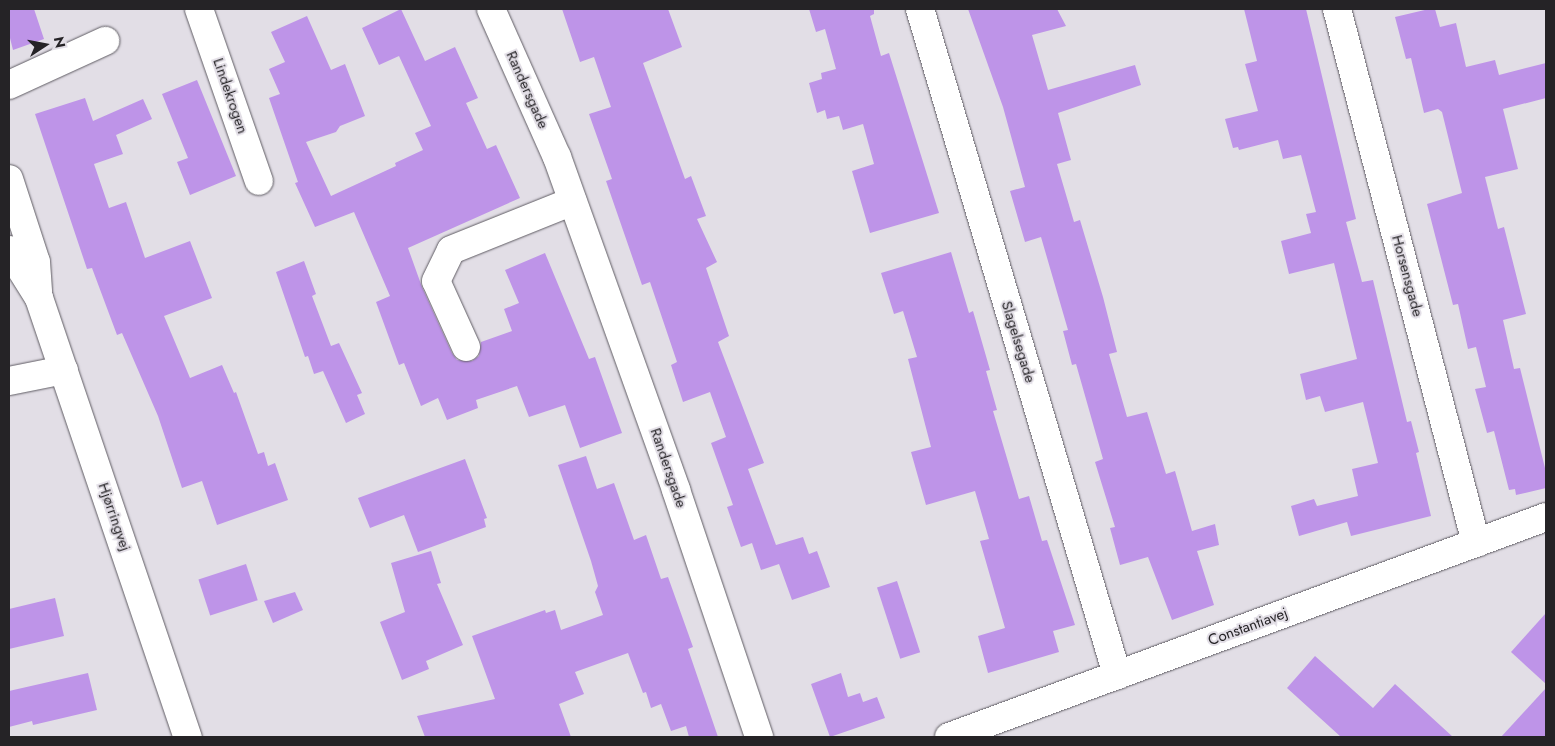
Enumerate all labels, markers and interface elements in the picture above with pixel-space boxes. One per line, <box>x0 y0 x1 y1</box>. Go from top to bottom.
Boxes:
north arrow <box>20 20 70 70</box>
text: N <box>49 35 71 50</box>
street label: Randersgade <box>502 48 552 132</box>
street label: Lindekrogen <box>209 56 251 136</box>
street label: Horsensgade <box>1387 233 1427 319</box>
street label: Slagelsegade <box>997 299 1039 385</box>
street label: Randersgade <box>646 426 690 510</box>
street label: Hjørringvej <box>94 480 134 554</box>
street label: Constantiavej <box>1206 604 1290 650</box>

